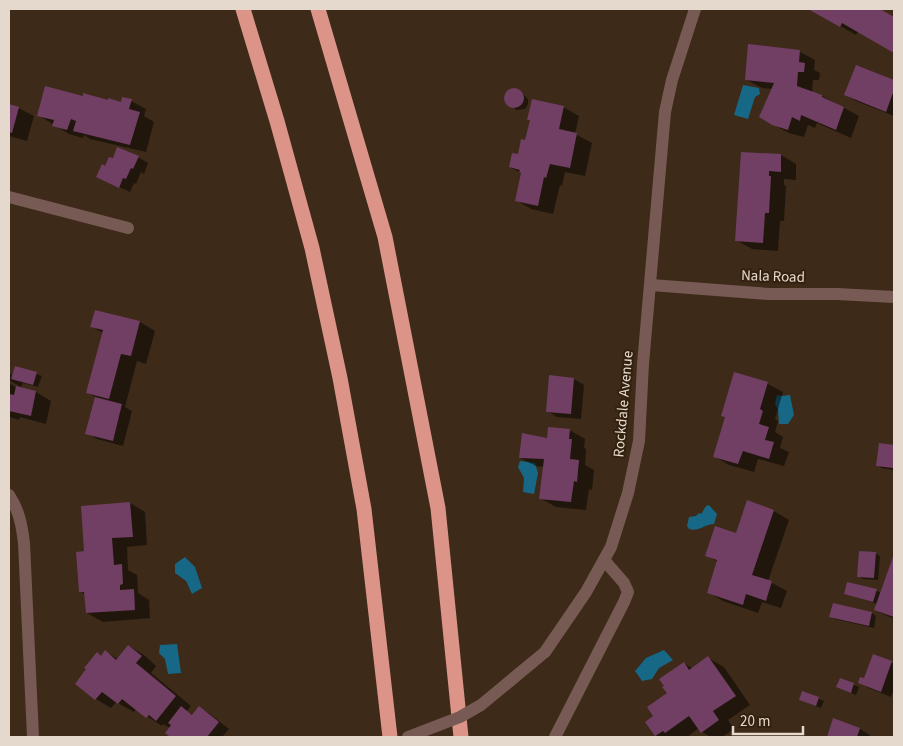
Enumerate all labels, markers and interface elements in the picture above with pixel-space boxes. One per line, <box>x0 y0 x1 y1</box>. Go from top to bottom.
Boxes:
street label: Nala Road <box>741 265 805 288</box>
street label: Rockdale Avenue <box>608 350 639 458</box>
scale bar <box>733 704 803 736</box>
text: 20 m <box>740 711 770 732</box>

